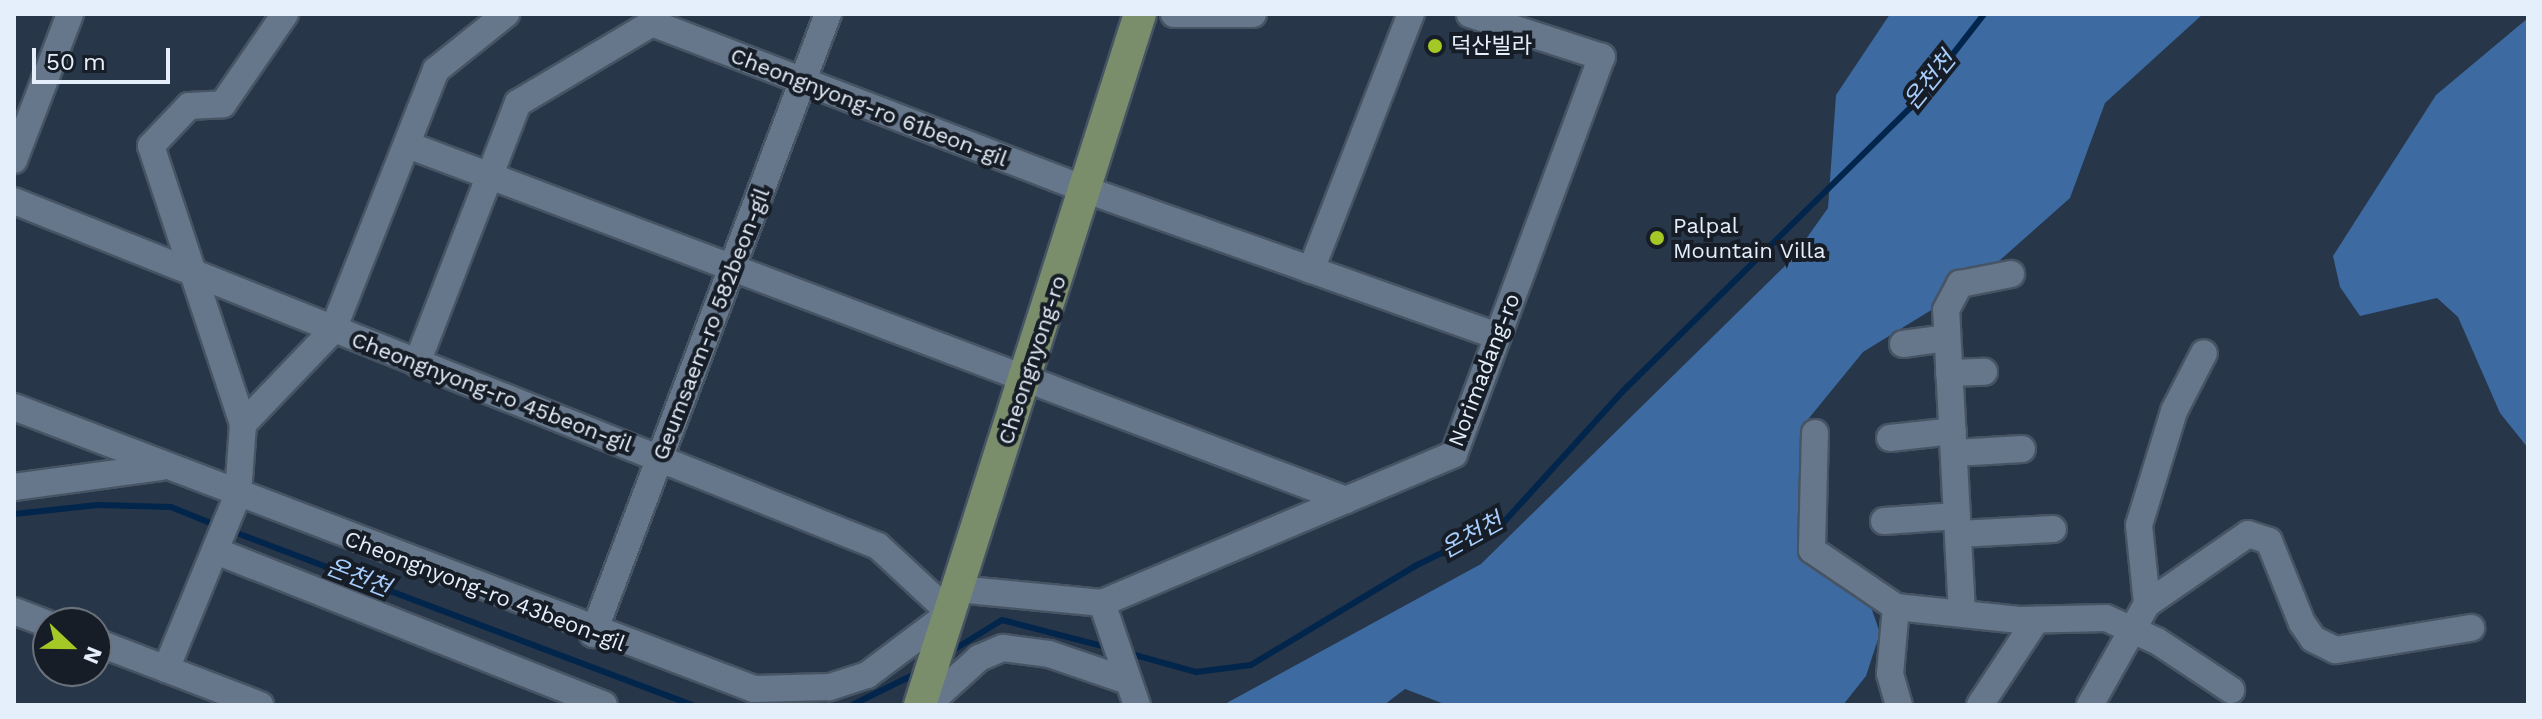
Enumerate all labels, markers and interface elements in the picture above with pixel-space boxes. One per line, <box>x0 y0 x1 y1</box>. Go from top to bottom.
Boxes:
scale bar <box>36 32 174 82</box>
place label: 덕산빌라 <box>1451 33 1532 59</box>
marker: 덕산빌라 <box>1426 37 1444 55</box>
street label: Cheongnyong-ro 61beon-gil <box>727 42 1011 172</box>
water label: 온천천 <box>1898 46 1962 116</box>
text: 50 m <box>46 48 106 76</box>
street label: Geumsaem-ro 582beon-gil <box>647 184 775 464</box>
place label: Palpal Mountain Villa <box>1673 212 1827 264</box>
marker: Palpal Mountain Villa <box>1648 229 1666 247</box>
street label: Cheongnyong-ro <box>992 272 1072 448</box>
street label: Norimadang-ro <box>1443 290 1525 450</box>
street label: Cheongnyong-ro 45beon-gil <box>348 326 636 458</box>
water label: 온천천 <box>1436 507 1508 565</box>
street label: Cheongnyong-ro 43beon-gil <box>341 525 629 657</box>
water label: 온천천 <box>322 553 394 603</box>
north arrow <box>32 607 112 687</box>
text: N <box>78 643 108 668</box>

